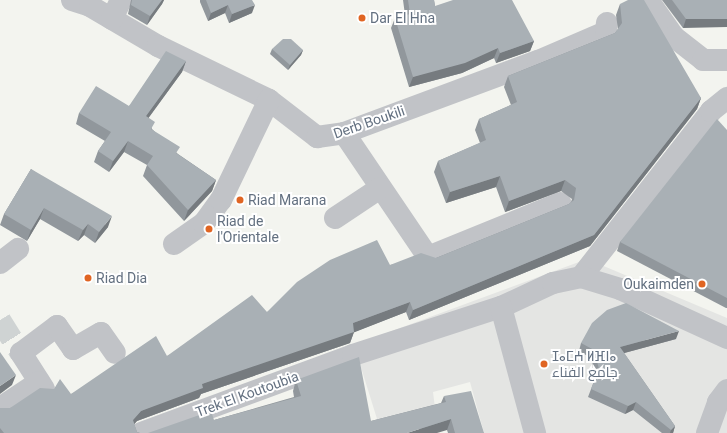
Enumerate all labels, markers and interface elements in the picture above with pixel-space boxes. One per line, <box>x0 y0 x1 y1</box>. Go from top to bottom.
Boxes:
place label: Dar El Hna <box>370 10 435 26</box>
marker: Dar El Hna <box>357 13 367 23</box>
street label: Derb Boukili <box>331 102 407 142</box>
place label: Riad Marana <box>248 192 326 208</box>
marker: Riad Marana <box>235 195 245 205</box>
place label: Riad de l'Orientale <box>217 213 279 246</box>
marker: Riad de l'Orientale <box>204 224 214 234</box>
place label: Riad Dia <box>96 270 147 286</box>
marker: Riad Dia <box>83 273 93 283</box>
place label: Oukaimden <box>623 276 694 292</box>
marker: Oukaimden <box>697 279 707 289</box>
place label: ⵊⴰⵎⵄ ⵍⴼⵏⴰ جامع الفناء <box>552 348 618 380</box>
marker: ⵊⴰⵎⵄ ⵍⴼⵏⴰ جامع الفناء <box>539 359 549 369</box>
street label: Trek El Koutoubia <box>193 368 301 420</box>

